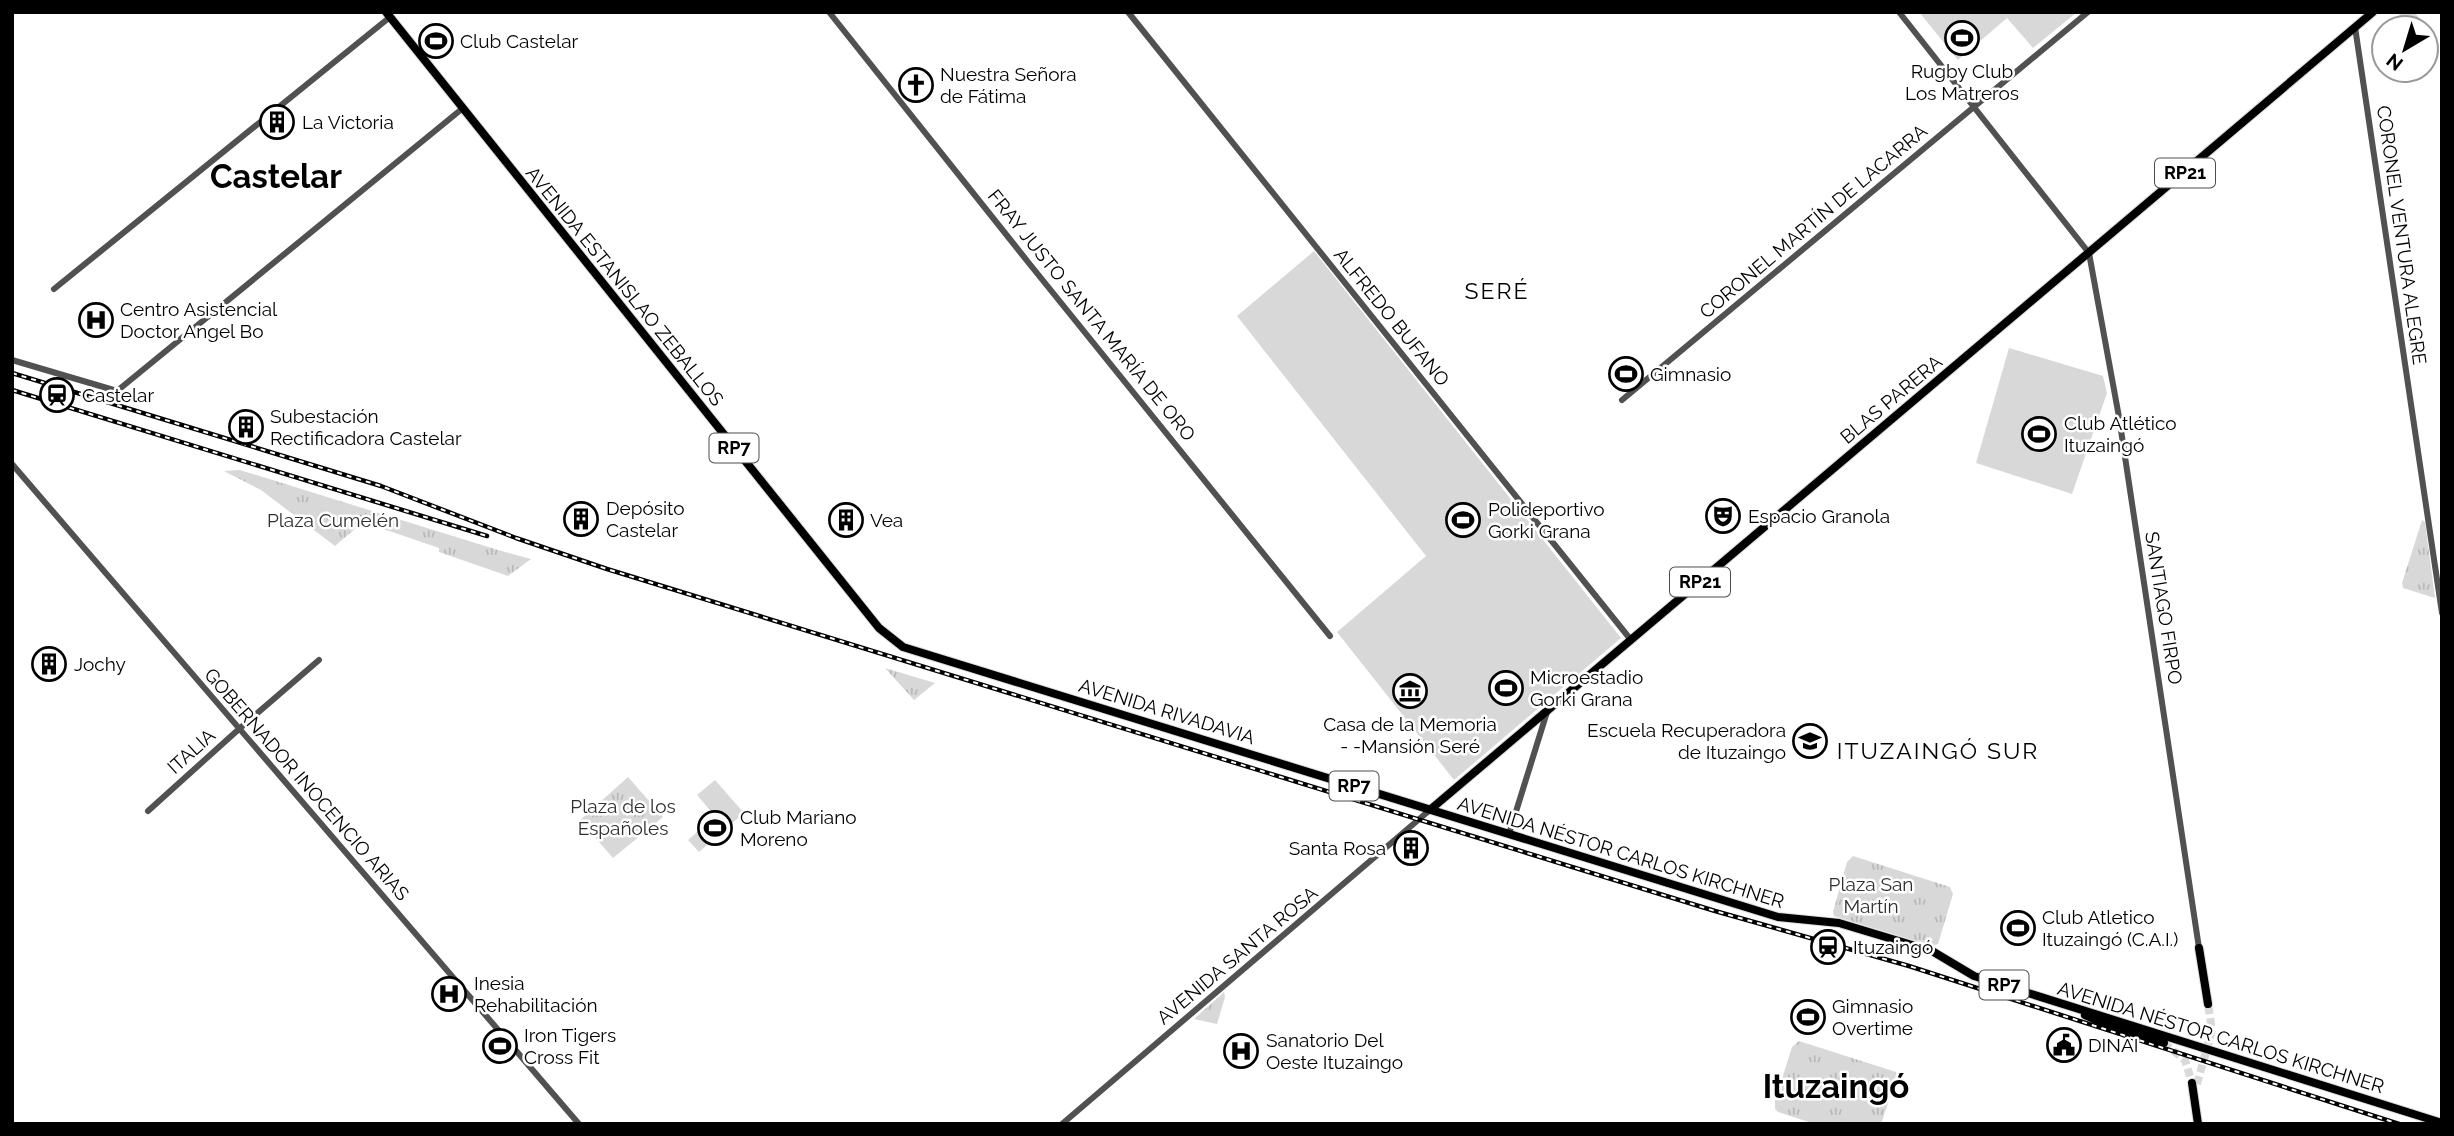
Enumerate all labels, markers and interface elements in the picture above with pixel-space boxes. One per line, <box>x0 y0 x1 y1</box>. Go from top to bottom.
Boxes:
north arrow <box>2370 14 2440 84</box>
sports icon: Rugby Club Los Matreros <box>1943 19 1981 57</box>
sports icon: Club Castelar <box>417 22 455 60</box>
place label: Club Castelar <box>460 30 578 52</box>
text: N <box>2382 49 2407 76</box>
place label: Rugby Club Los Matreros <box>1905 60 2019 104</box>
place label: Nuestra Señora de Fátima <box>940 63 1077 107</box>
church icon: Nuestra Señora de Fátima <box>897 66 935 104</box>
building icon: La Victoria <box>258 103 296 141</box>
street label: CORONEL VENTURA ALEGRE <box>2373 104 2431 366</box>
place label: La Victoria <box>302 111 394 133</box>
street label: CORONEL MARTÍN DE LACARRA <box>1695 119 1931 323</box>
district label: Castelar <box>210 157 342 196</box>
road number: RP21 <box>2155 158 2215 188</box>
street label: AVENIDA ESTANISLAO ZEBALLOS <box>522 162 728 410</box>
street label: FRAY JUSTO SANTA MARÍA DE ORO <box>984 185 1200 445</box>
street label: ALFREDO BUFANO <box>1330 244 1454 390</box>
district label: SERÉ <box>1465 277 1530 304</box>
place label: Centro Asistencial Doctor Angel Bo <box>120 298 278 342</box>
hospital icon: Centro Asistencial Doctor Angel Bo <box>77 301 115 339</box>
street label: BLAS PARERA <box>1836 350 1946 448</box>
sports icon: Gimnasio <box>1607 355 1645 393</box>
place label: Gimnasio <box>1650 363 1731 385</box>
station icon: Castelar <box>38 376 76 414</box>
place label: Castelar <box>82 384 154 406</box>
place label: Subestación Rectificadora Castelar <box>270 405 462 449</box>
building icon: Subestación Rectificadora Castelar <box>227 408 265 446</box>
place label: Club Atlético Ituzaingó <box>2064 412 2177 456</box>
sports icon: Club Atlético Ituzaingó <box>2020 415 2058 453</box>
road number: RP7 <box>710 434 758 462</box>
place label: Depósito Castelar <box>606 497 685 541</box>
theatre icon: Espacio Granola <box>1704 497 1742 535</box>
place label: Polideportivo Gorki Grana <box>1488 498 1605 542</box>
building icon: Depósito Castelar <box>562 500 600 538</box>
building icon: Vea <box>827 501 865 539</box>
sports icon: Polideportivo Gorki Grana <box>1444 501 1482 539</box>
place label: Espacio Granola <box>1748 505 1890 527</box>
park label: Plaza Cumelén <box>267 509 399 531</box>
place label: Vea <box>870 509 903 531</box>
street label: SANTIAGO FIRPO <box>2141 530 2187 686</box>
road number: RP21 <box>1670 568 1730 596</box>
building icon: Jochy <box>30 645 68 683</box>
place label: Jochy <box>74 653 126 675</box>
street label: GOBERNADOR INOCENCIO ARIAS <box>200 663 414 905</box>
place label: Microestadio Gorki Grana <box>1530 666 1643 710</box>
sports icon: Microestadio Gorki Grana <box>1487 669 1525 707</box>
museum icon: Casa de la Memoria - -Mansión Seré <box>1391 672 1429 710</box>
street label: AVENIDA RIVADAVIA <box>1076 674 1258 748</box>
place label: Casa de la Memoria - -Mansión Seré <box>1323 713 1497 757</box>
place label: Escuela Recuperadora de Ituzaingo <box>1587 719 1786 763</box>
school or university icon: Escuela Recuperadora de Ituzaingo <box>1791 722 1829 760</box>
street label: ITALIA <box>163 724 219 778</box>
district label: ITUZAINGÓ SUR <box>1837 737 2039 764</box>
road number: RP7 <box>1330 772 1378 800</box>
street label: AVENIDA NÉSTOR CARLOS KIRCHNER <box>1455 792 1787 912</box>
park label: Plaza de los Españoles <box>570 795 676 839</box>
place label: Club Mariano Moreno <box>740 806 857 850</box>
sports icon: Club Mariano Moreno <box>696 809 734 847</box>
building icon: Santa Rosa <box>1392 829 1430 867</box>
place label: Santa Rosa <box>1289 837 1386 859</box>
park label: Plaza San Martín <box>1829 873 1913 917</box>
street label: AVENIDA SANTA ROSA <box>1152 881 1322 1029</box>
place label: Club Atletico Ituzaingó (C.A.I.) <box>2042 906 2178 950</box>
sports icon: Club Atletico Ituzaingó (C.A.I.) <box>1999 909 2037 947</box>
station icon: Ituzaingó <box>1809 928 1847 966</box>
place label: Ituzaingó <box>1853 936 1933 958</box>
road number: RP7 <box>1980 970 2028 1000</box>
place label: Inesia Rehabilitación <box>474 972 598 1016</box>
hospital icon: Inesia Rehabilitación <box>430 975 468 1013</box>
street label: AVENIDA NÉSTOR CARLOS KIRCHNER <box>2055 977 2387 1097</box>
place label: Gimnasio Overtime <box>1832 995 1913 1039</box>
sports icon: Gimnasio Overtime <box>1789 998 1827 1036</box>
place label: Iron Tigers Cross Fit <box>524 1024 616 1068</box>
public building icon: DINAI <box>2045 1026 2083 1064</box>
sports icon: Iron Tigers Cross Fit <box>481 1027 519 1065</box>
place label: Sanatorio Del Oeste Ituzaingo <box>1266 1029 1403 1073</box>
hospital icon: Sanatorio Del Oeste Ituzaingo <box>1222 1032 1260 1070</box>
place label: DINAI <box>2088 1034 2139 1056</box>
district label: Ituzaingó <box>1763 1067 1909 1106</box>

